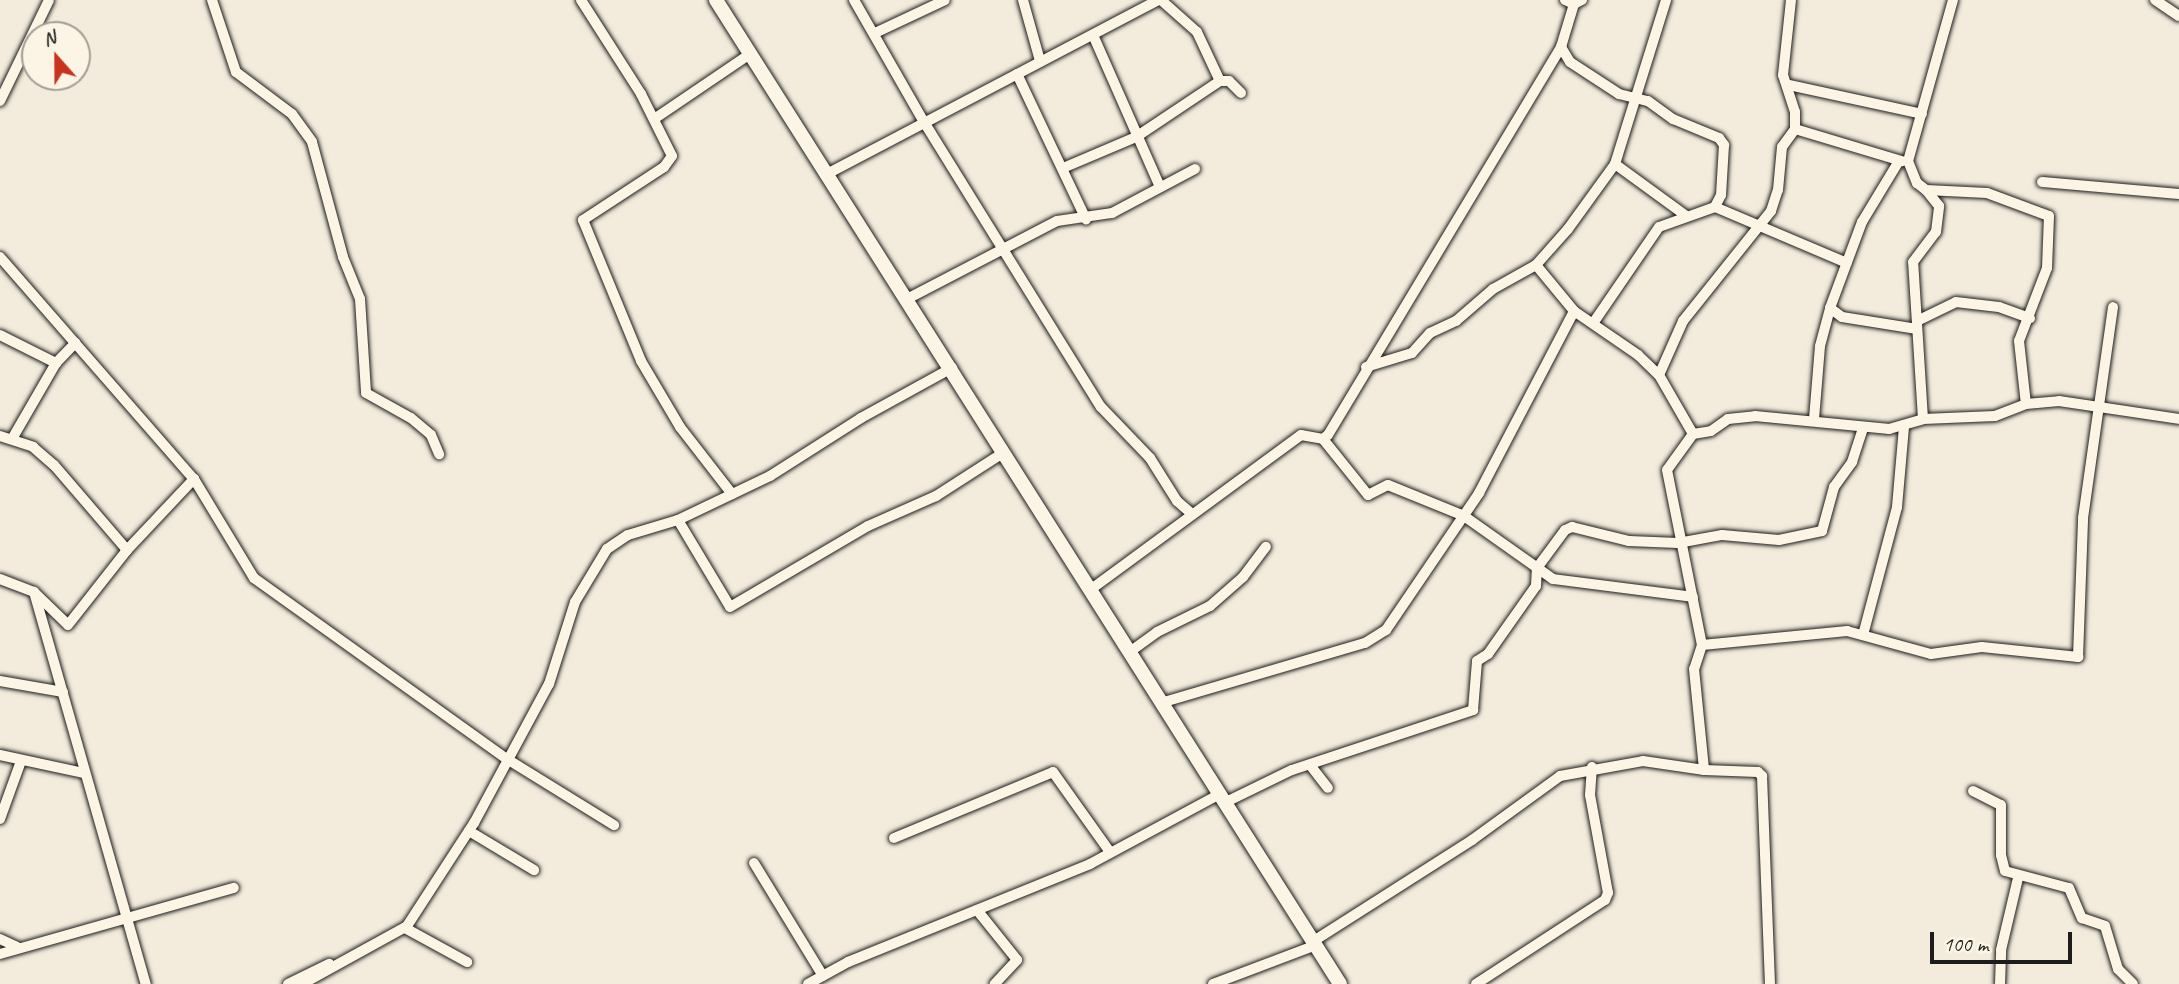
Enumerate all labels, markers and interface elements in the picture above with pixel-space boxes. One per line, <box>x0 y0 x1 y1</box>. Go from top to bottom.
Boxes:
north arrow <box>21 21 91 91</box>
text: N <box>39 25 59 52</box>
scale bar <box>1934 918 2076 962</box>
text: 100 m <box>1943 931 1988 957</box>

